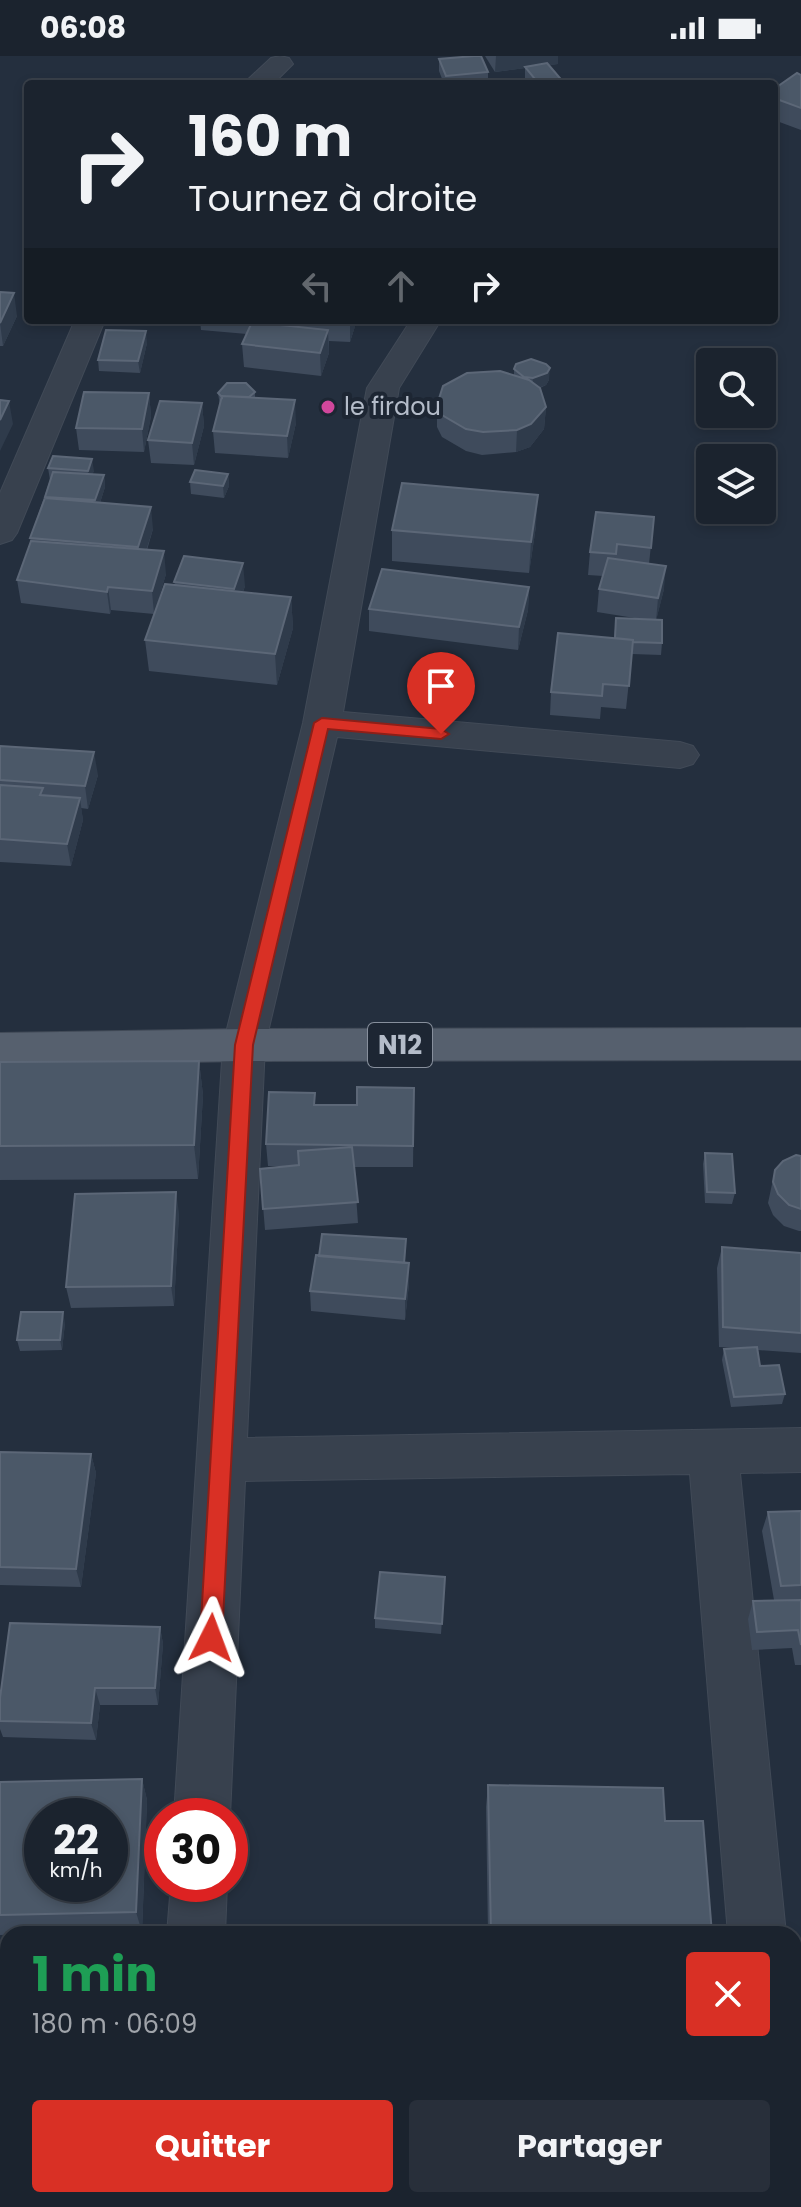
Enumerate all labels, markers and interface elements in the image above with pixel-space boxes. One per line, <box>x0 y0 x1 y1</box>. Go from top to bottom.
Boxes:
text: 06:08 <box>40 6 126 49</box>
text: 160 m <box>188 97 352 176</box>
icon: right <box>56 112 160 216</box>
text: Tournez à droite <box>188 173 477 224</box>
icon: left <box>295 264 339 308</box>
icon: ahead <box>379 264 423 308</box>
icon: right <box>463 264 507 308</box>
map controls <box>696 348 776 524</box>
button: search <box>696 348 776 428</box>
place label: le firdou <box>344 390 441 423</box>
marker: le firdou <box>319 398 337 416</box>
button: layers <box>696 444 776 524</box>
pin <box>407 652 475 734</box>
icon: arrive <box>419 664 463 708</box>
road number: N12 <box>368 1023 432 1067</box>
position arrow <box>169 1596 253 1680</box>
speed limit sign: 30 <box>144 1798 248 1902</box>
text: 22 <box>53 1812 99 1868</box>
text: km/h <box>49 1856 103 1884</box>
text: 1 min <box>32 1941 158 2008</box>
button: close <box>686 1952 770 2036</box>
text: 180 m · 06:09 <box>32 2006 197 2042</box>
button: Quitter <box>32 2100 393 2192</box>
button: Partager <box>409 2100 770 2192</box>

